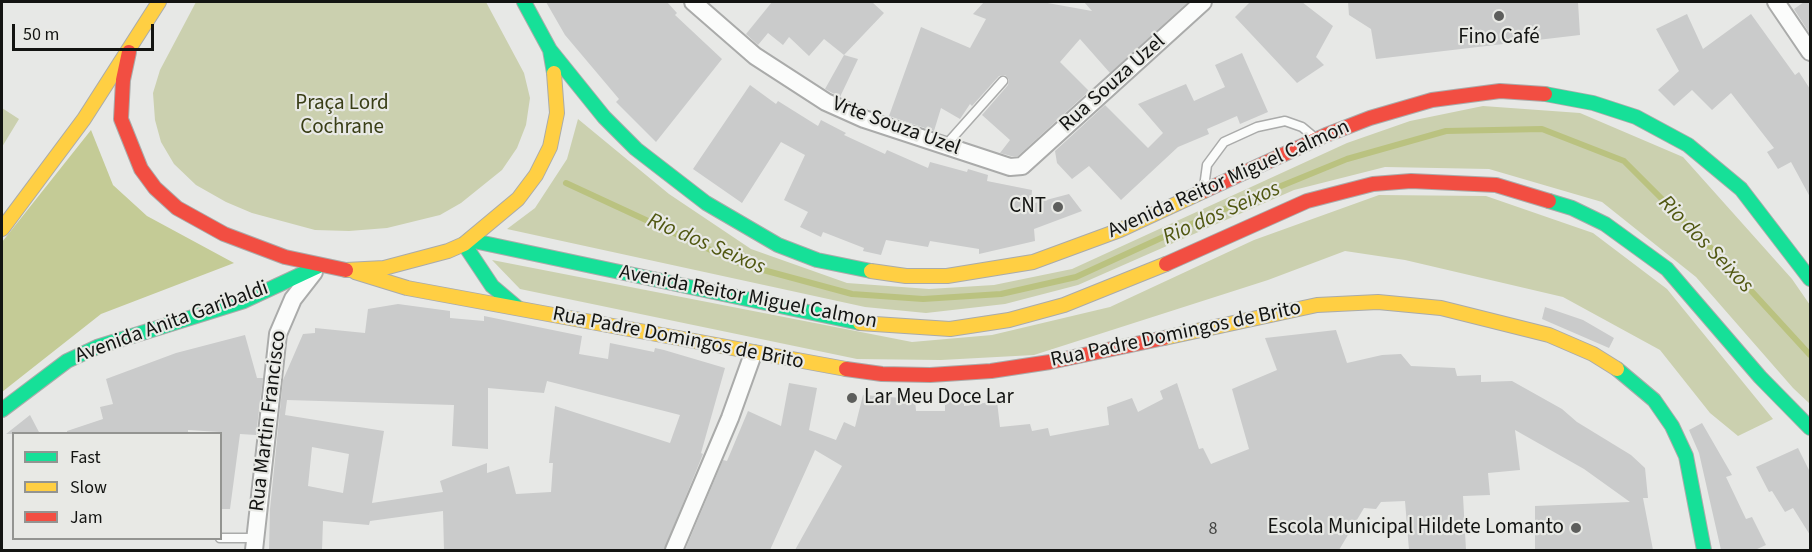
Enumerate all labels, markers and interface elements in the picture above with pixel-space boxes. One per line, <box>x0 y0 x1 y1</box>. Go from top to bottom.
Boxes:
marker: Fino Café <box>1492 9 1506 23</box>
scale bar <box>15 12 158 50</box>
text: 50 m <box>23 22 59 47</box>
place label: Fino Café <box>1458 25 1540 51</box>
street label: Rua Souza Uzel <box>1055 30 1171 138</box>
park label: Praça Lord Cochrane <box>295 91 389 141</box>
street label: Vrte Souza Uzel <box>829 92 963 162</box>
street label: Avenida Reitor Miguel Calmon <box>1104 115 1354 245</box>
water label: Rio dos Seixos <box>1159 176 1285 252</box>
water label: Rio dos Seixos <box>1652 191 1758 299</box>
place label: CNT <box>1009 194 1046 220</box>
marker: CNT <box>1051 200 1065 214</box>
water label: Rio dos Seixos <box>643 208 769 282</box>
street label: Avenida Reitor Miguel Calmon <box>617 261 879 335</box>
street label: Avenida Anita Garibaldi <box>72 276 272 370</box>
street label: Rua Padre Domingos de Brito <box>1049 296 1303 374</box>
street label: Rua Padre Domingos de Brito <box>550 302 806 376</box>
street label: Rua Martin Francisco <box>245 329 293 513</box>
place label: Lar Meu Doce Lar <box>864 385 1014 411</box>
marker: Lar Meu Doce Lar <box>845 391 859 405</box>
legend <box>12 432 222 540</box>
text: Fast <box>70 445 101 470</box>
text: Slow <box>70 475 107 500</box>
text: Jam <box>70 505 103 530</box>
place label: Escola Municipal Hildete Lomanto <box>1267 515 1564 541</box>
house number: 8 <box>1209 519 1217 541</box>
marker: Escola Municipal Hildete Lomanto <box>1569 521 1583 535</box>

